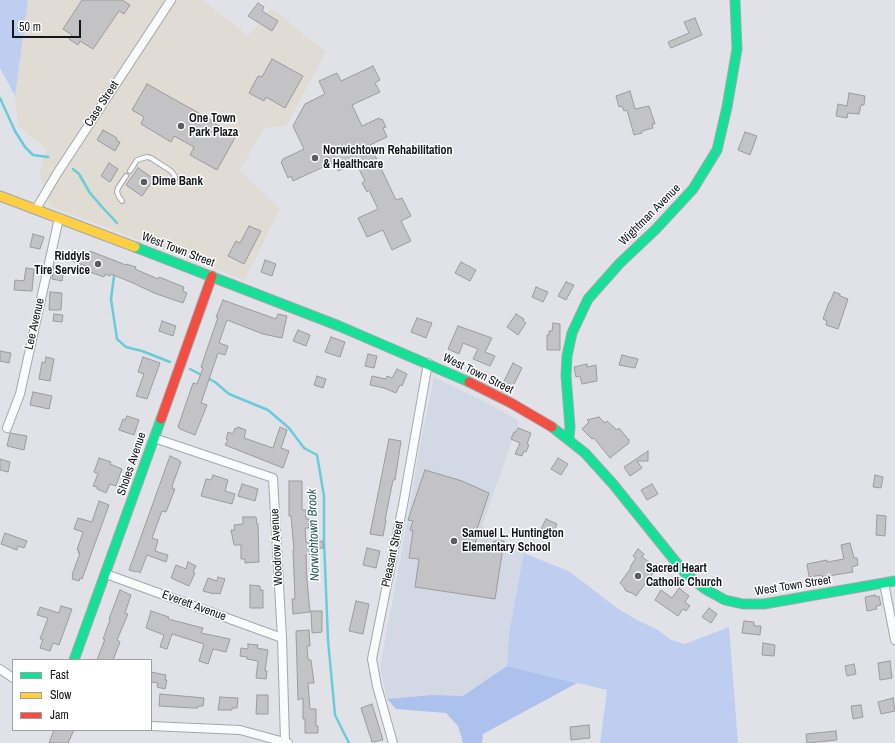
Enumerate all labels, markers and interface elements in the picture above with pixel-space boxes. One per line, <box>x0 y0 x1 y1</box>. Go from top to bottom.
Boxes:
scale bar <box>14 12 83 38</box>
text: 50 m <box>19 19 41 35</box>
street label: Case Street <box>82 78 122 130</box>
place label: One Town Park Plaza <box>189 112 238 140</box>
marker: One Town Park Plaza <box>176 121 186 131</box>
place label: Norwichtown Rehabilitation & Healthcare <box>323 144 453 172</box>
marker: Norwichtown Rehabilitation & Healthcare <box>310 153 320 163</box>
place label: Dime Bank <box>152 175 203 189</box>
marker: Dime Bank <box>139 177 149 187</box>
street label: Wightman Avenue <box>616 181 684 249</box>
street label: West Town Street <box>140 229 216 271</box>
place label: Riddyls Tire Service <box>34 250 90 278</box>
marker: Riddyls Tire Service <box>93 259 103 269</box>
street label: Lee Avenue <box>22 297 48 351</box>
street label: West Town Street <box>440 351 516 397</box>
street label: Sholes Avenue <box>114 430 150 498</box>
water label: Norwichtown Brook <box>305 489 323 581</box>
street label: Woodrow Avenue <box>268 508 286 586</box>
street label: Pleasant Street <box>379 520 407 588</box>
place label: Samuel L. Huntington Elementary School <box>462 527 564 555</box>
marker: Samuel L. Huntington Elementary School <box>449 536 459 546</box>
place label: Sacred Heart Catholic Church <box>646 562 722 590</box>
marker: Sacred Heart Catholic Church <box>633 571 643 581</box>
street label: West Town Street <box>754 573 832 599</box>
street label: Everett Avenue <box>160 588 228 624</box>
legend <box>12 659 152 731</box>
text: Fast <box>50 667 69 683</box>
text: Slow <box>50 687 71 703</box>
text: Jam <box>50 707 69 723</box>

